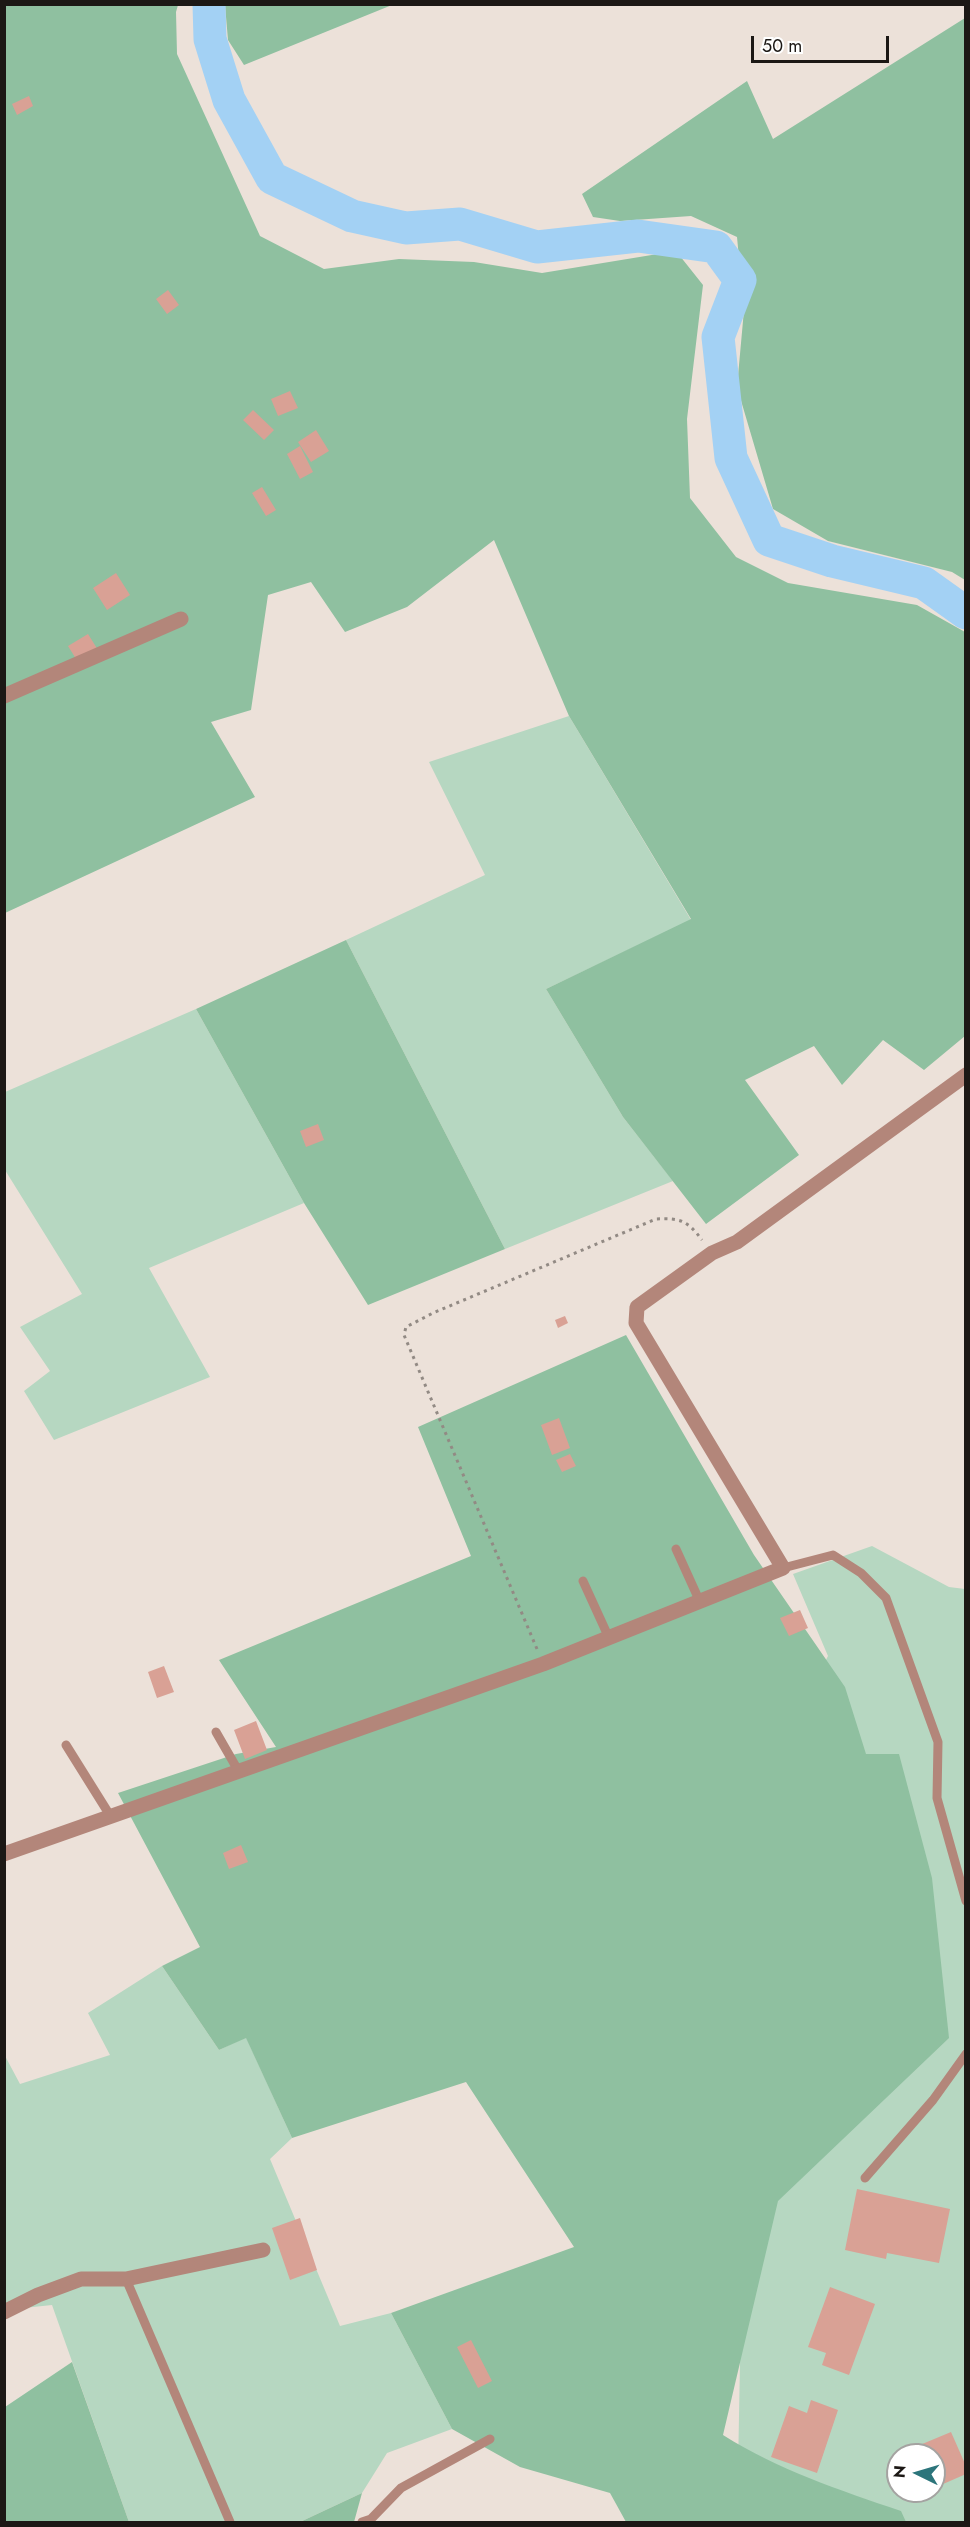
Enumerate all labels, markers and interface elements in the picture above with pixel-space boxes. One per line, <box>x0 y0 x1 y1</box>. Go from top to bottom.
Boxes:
scale bar <box>754 24 892 62</box>
text: 50 m <box>762 33 802 59</box>
north arrow <box>886 2443 946 2503</box>
text: N <box>888 2464 912 2479</box>

